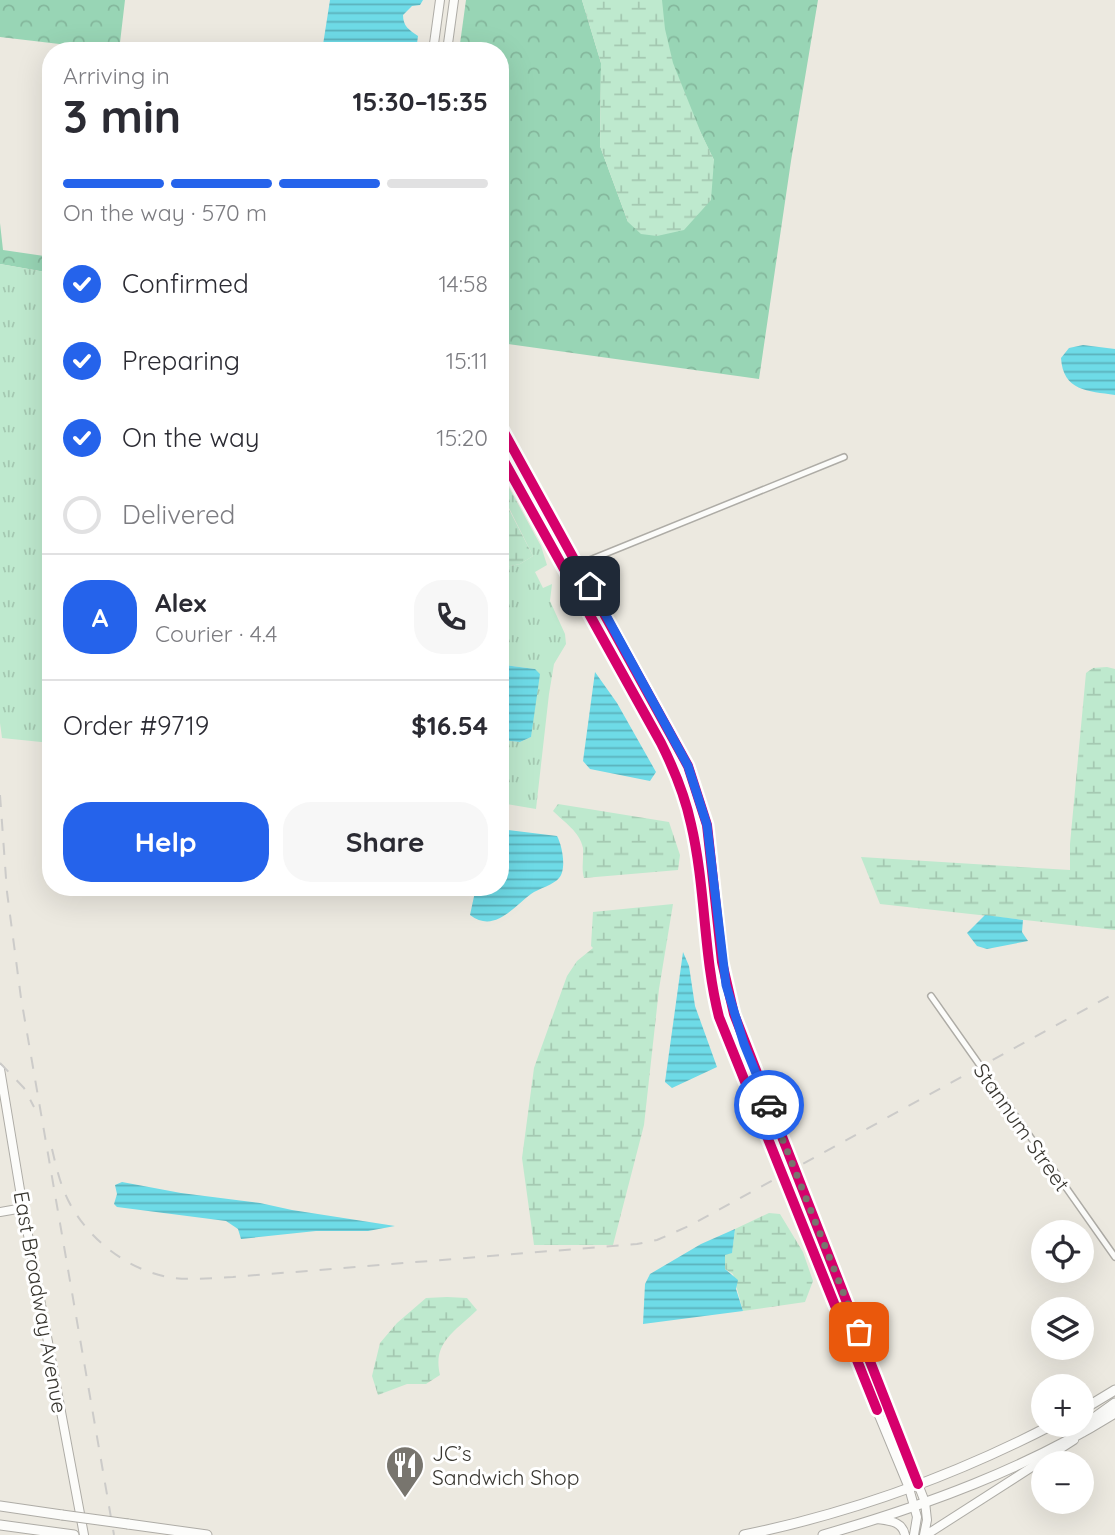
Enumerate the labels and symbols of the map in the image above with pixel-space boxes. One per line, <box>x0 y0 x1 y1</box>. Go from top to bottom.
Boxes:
pin <box>560 556 620 616</box>
street label: Stannum Street <box>968 1058 1076 1196</box>
courier <box>734 1070 804 1140</box>
street label: East Broadway Avenue <box>9 1189 73 1415</box>
pin <box>829 1302 889 1362</box>
place label: JC’s Sandwich Shop <box>432 1440 579 1490</box>
restaurant icon: JC’s Sandwich Shop <box>384 1444 426 1499</box>

